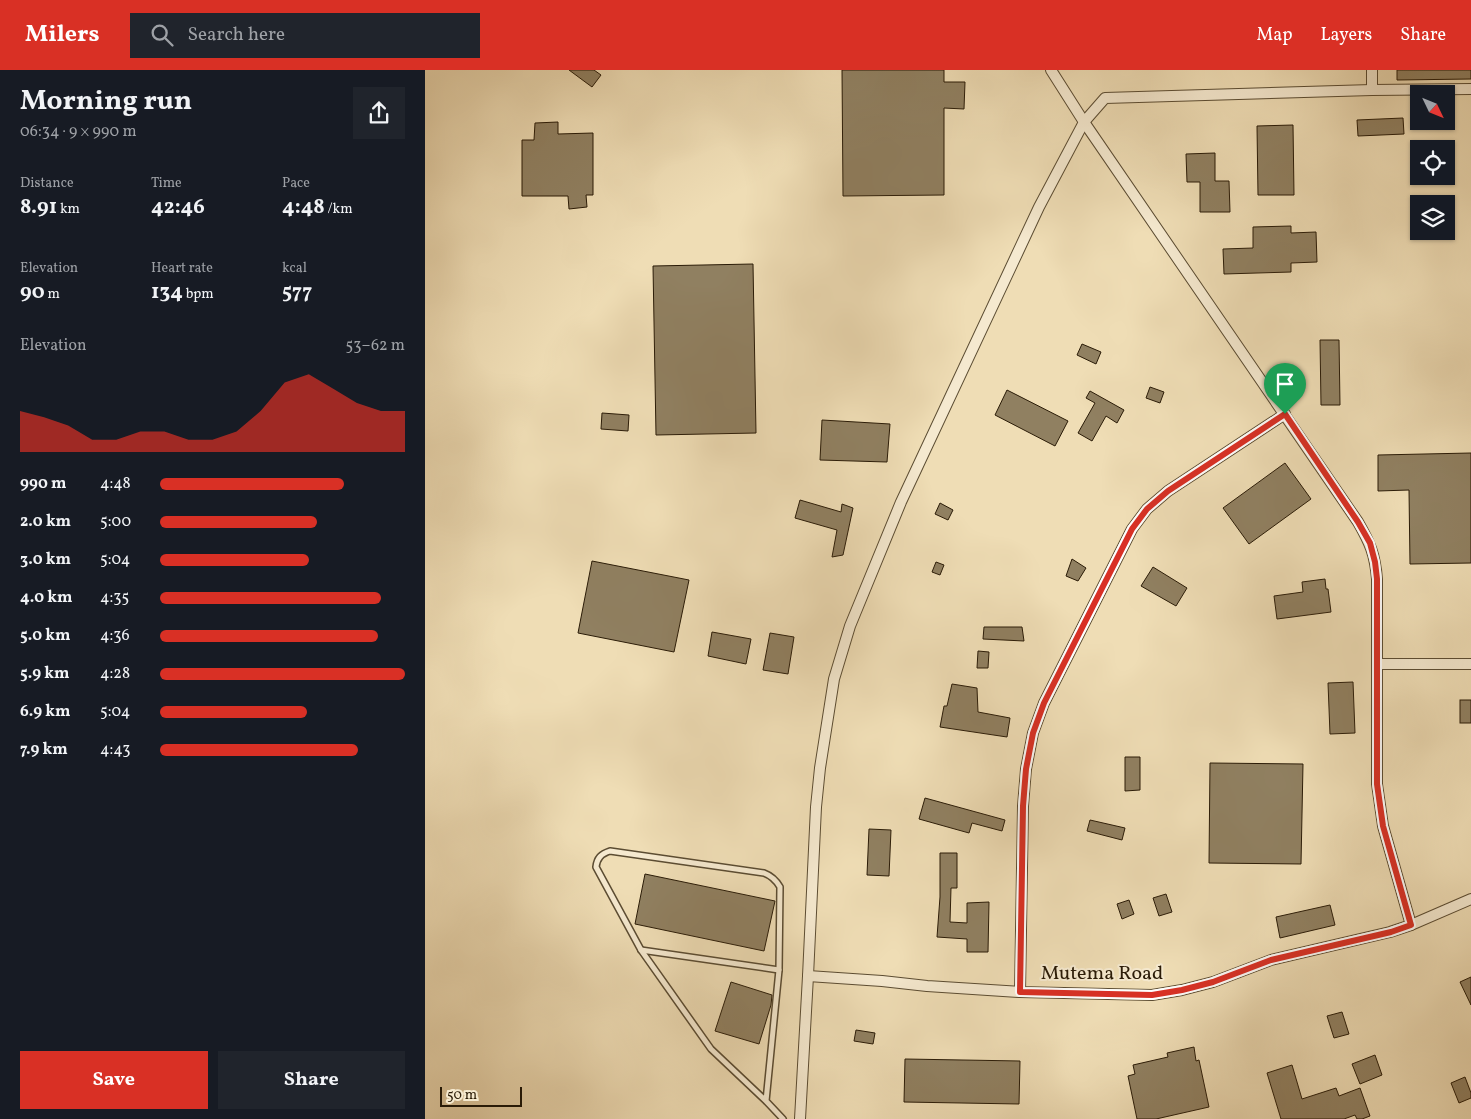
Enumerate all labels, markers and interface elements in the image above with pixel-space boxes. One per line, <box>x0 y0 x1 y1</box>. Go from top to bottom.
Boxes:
search box <box>130 13 480 58</box>
text: Milers <box>25 18 100 52</box>
icon: search <box>148 21 176 49</box>
text: Search here <box>188 22 285 48</box>
text: Map <box>1256 23 1292 48</box>
text: Layers <box>1320 23 1372 48</box>
text: Share <box>1400 23 1446 48</box>
text: Morning run <box>20 82 192 121</box>
north arrow <box>1410 85 1455 130</box>
map controls <box>1410 85 1455 240</box>
button: share <box>353 87 405 139</box>
text: 06:34 · 9 × 990 m <box>20 121 137 143</box>
button: locate <box>1410 140 1455 185</box>
text: Distance <box>20 174 74 193</box>
text: Time <box>151 174 182 193</box>
text: Pace <box>282 174 310 193</box>
text: 8.91 <box>20 193 57 222</box>
text: 42:46 <box>151 193 205 222</box>
text: 4:48 <box>282 193 325 222</box>
button: layers <box>1410 195 1455 240</box>
text: km <box>57 200 80 219</box>
text: /km <box>325 200 353 219</box>
text: Elevation <box>20 259 78 278</box>
text: Heart rate <box>151 259 213 278</box>
text: kcal <box>282 259 307 278</box>
text: 90 <box>20 278 45 307</box>
text: 134 <box>151 278 183 307</box>
text: 577 <box>282 278 312 307</box>
text: m <box>45 285 60 304</box>
text: bpm <box>183 285 214 304</box>
text: Elevation <box>20 335 87 357</box>
text: 53–62 m <box>346 335 405 357</box>
pin <box>1264 363 1306 414</box>
icon: arrive <box>1271 370 1299 398</box>
text: 990 m <box>20 473 66 495</box>
text: 4:48 <box>100 473 131 495</box>
text: 2.0 km <box>20 511 71 533</box>
text: 5:00 <box>100 511 131 533</box>
text: 3.0 km <box>20 549 71 571</box>
text: 5:04 <box>100 549 130 571</box>
text: 4.0 km <box>20 587 72 609</box>
text: 4:35 <box>100 587 129 609</box>
text: 5.0 km <box>20 625 70 647</box>
text: 4:36 <box>100 625 130 647</box>
text: 5.9 km <box>20 663 69 685</box>
text: 4:28 <box>100 663 130 685</box>
text: 6.9 km <box>20 701 71 723</box>
text: 5:04 <box>100 701 130 723</box>
text: 7.9 km <box>20 739 68 761</box>
text: 4:43 <box>100 739 130 761</box>
street label: Mutema Road <box>1041 960 1163 988</box>
button: Save <box>20 1051 208 1109</box>
button: Share <box>218 1051 405 1109</box>
scale bar <box>440 1084 523 1107</box>
text: 50 m <box>447 1086 477 1105</box>

